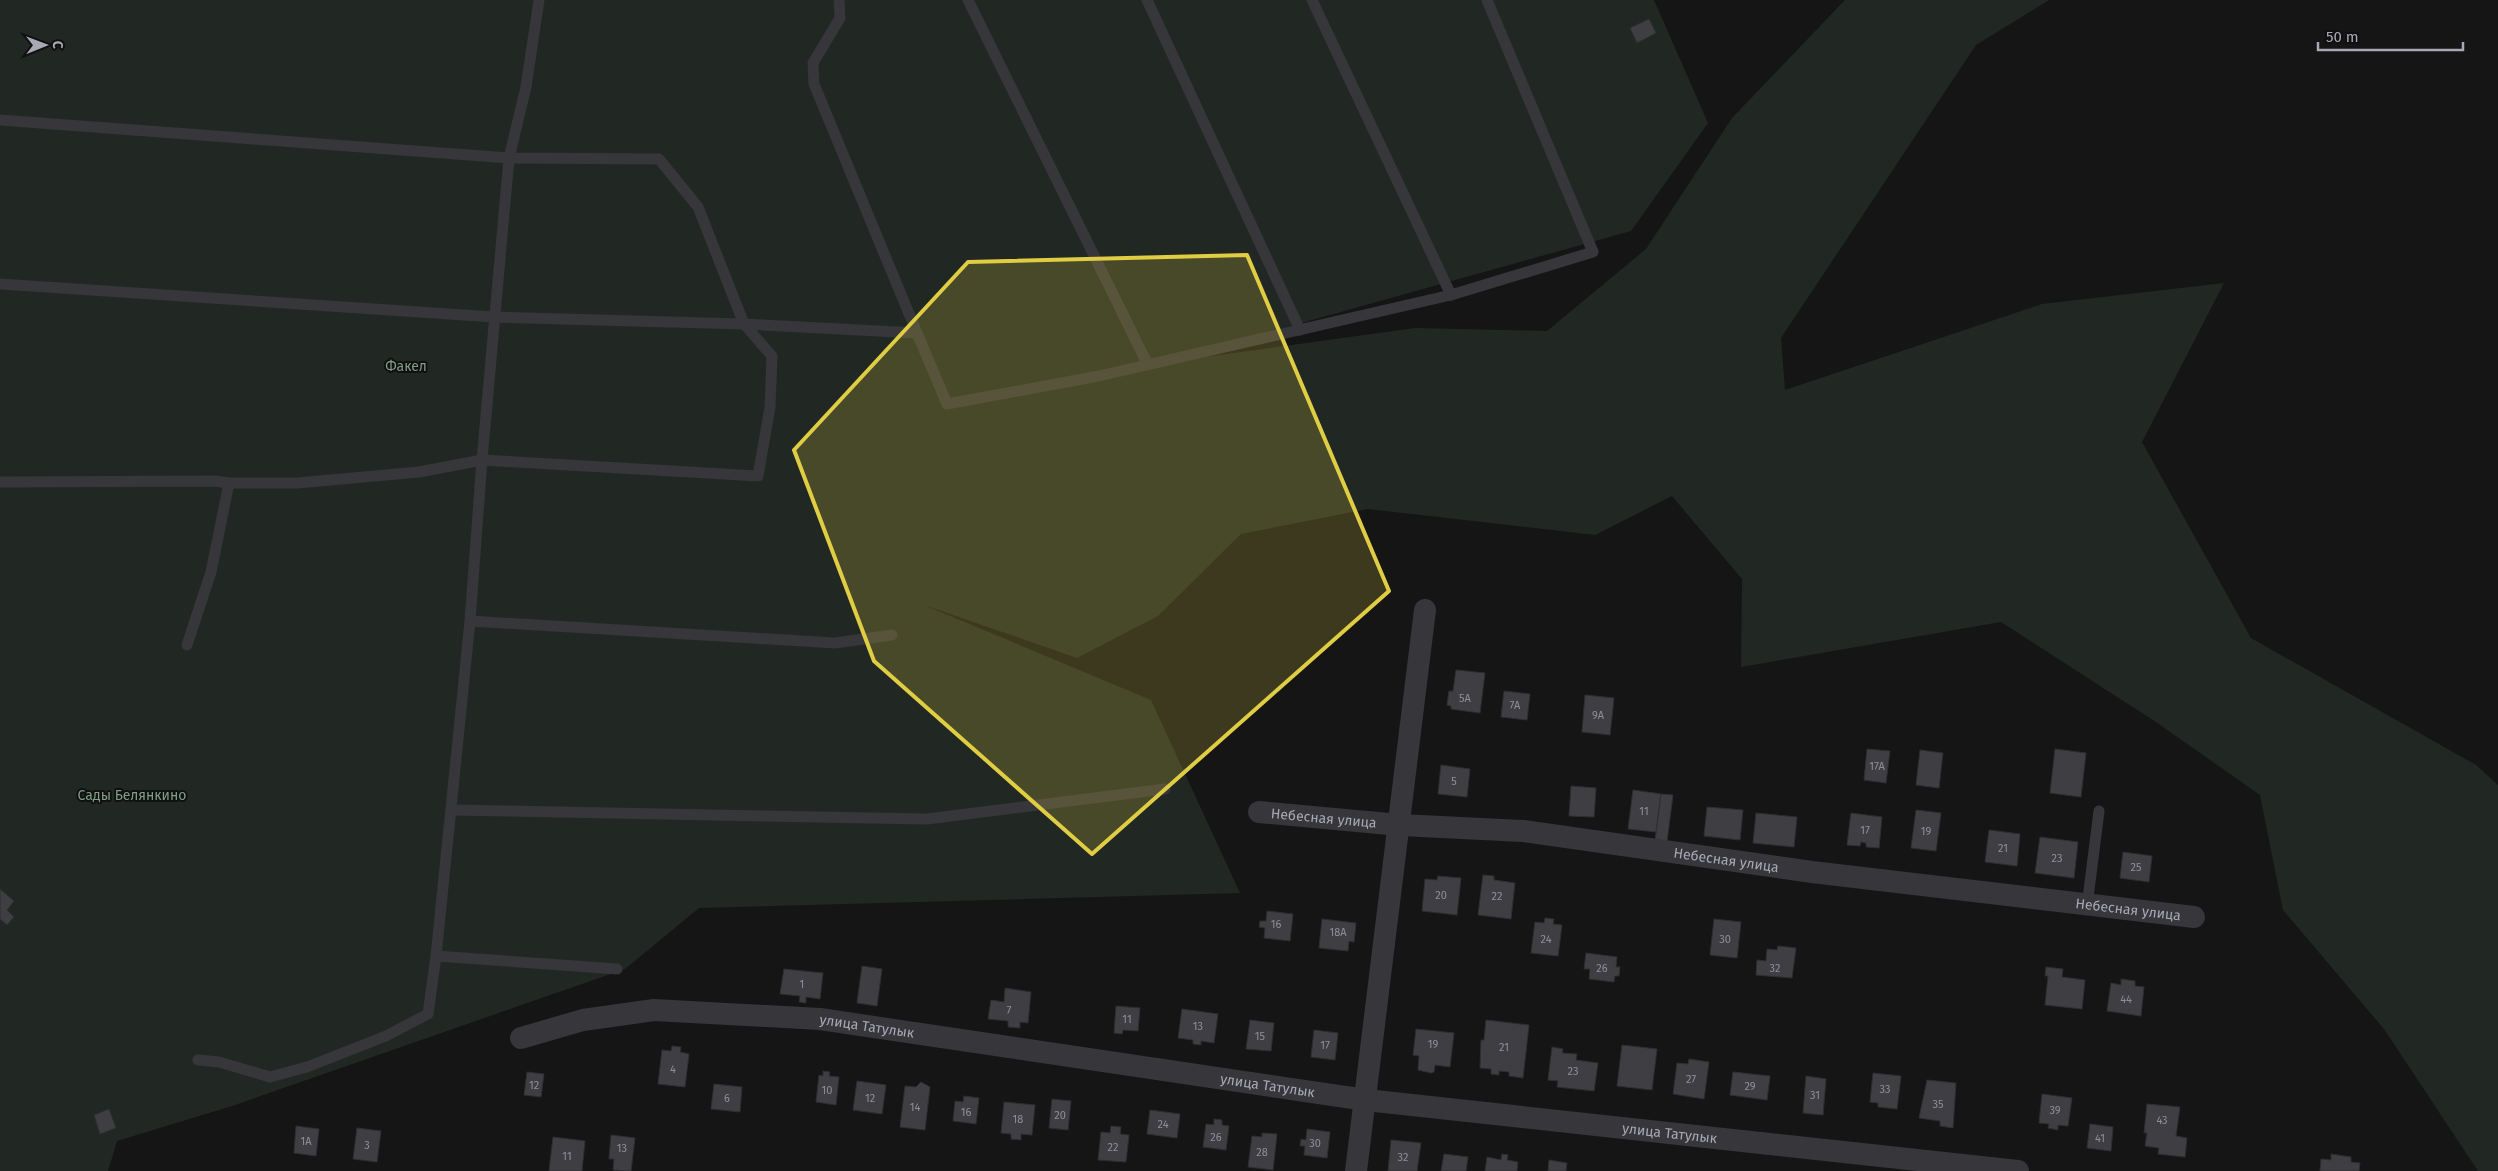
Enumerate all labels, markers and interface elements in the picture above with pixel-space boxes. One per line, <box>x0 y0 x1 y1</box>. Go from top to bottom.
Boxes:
north arrow <box>20 20 70 70</box>
scale bar <box>2318 20 2463 52</box>
text: 50 m <box>2326 28 2359 46</box>
text: С <box>49 41 66 49</box>
park label: Факел <box>385 358 427 375</box>
house number: 5А <box>1459 692 1472 705</box>
house number: 7А <box>1510 699 1521 712</box>
house number: 9А <box>1592 709 1605 722</box>
house number: 17А <box>1869 760 1886 773</box>
house number: 5 <box>1451 775 1457 788</box>
park label: Сады Белянкино <box>78 787 186 804</box>
street label: Небесная улица <box>1270 805 1377 831</box>
house number: 11 <box>1639 805 1649 818</box>
house number: 17 <box>1860 824 1870 837</box>
house number: 19 <box>1921 825 1931 838</box>
house number: 21 <box>1998 842 2008 855</box>
street label: Небесная улица <box>1673 844 1780 876</box>
house number: 23 <box>2052 852 2062 865</box>
house number: 25 <box>2131 861 2142 874</box>
house number: 20 <box>1435 889 1447 902</box>
house number: 22 <box>1492 890 1502 903</box>
street label: Небесная улица <box>2075 895 2182 924</box>
house number: 16 <box>1271 918 1281 931</box>
house number: 18А <box>1329 926 1347 939</box>
house number: 24 <box>1541 933 1552 946</box>
house number: 30 <box>1719 933 1731 946</box>
house number: 26 <box>1596 962 1608 975</box>
house number: 32 <box>1770 962 1780 975</box>
house number: 1 <box>800 978 804 991</box>
house number: 44 <box>2120 993 2132 1006</box>
house number: 7 <box>1007 1004 1012 1017</box>
street label: улица Татулык <box>819 1011 916 1041</box>
house number: 11 <box>1122 1013 1132 1026</box>
house number: 13 <box>1193 1020 1203 1033</box>
house number: 15 <box>1255 1030 1266 1043</box>
house number: 19 <box>1428 1038 1438 1051</box>
house number: 17 <box>1320 1039 1330 1052</box>
house number: 21 <box>1499 1041 1509 1054</box>
house number: 4 <box>670 1063 676 1076</box>
house number: 23 <box>1568 1065 1578 1078</box>
street label: улица Татулык <box>1219 1070 1317 1101</box>
house number: 27 <box>1686 1073 1696 1086</box>
house number: 12 <box>529 1079 539 1092</box>
house number: 29 <box>1744 1080 1756 1093</box>
house number: 33 <box>1880 1083 1890 1096</box>
house number: 10 <box>822 1084 832 1097</box>
house number: 31 <box>1810 1089 1820 1102</box>
house number: 6 <box>724 1092 730 1105</box>
house number: 12 <box>865 1092 875 1105</box>
house number: 35 <box>1933 1098 1944 1111</box>
house number: 14 <box>910 1101 920 1114</box>
house number: 39 <box>2049 1104 2061 1117</box>
house number: 16 <box>961 1106 971 1119</box>
house number: 20 <box>1054 1109 1066 1122</box>
house number: 18 <box>1013 1113 1023 1126</box>
house number: 43 <box>2156 1114 2168 1127</box>
house number: 24 <box>1158 1118 1169 1131</box>
street label: улица Татулык <box>1621 1119 1719 1147</box>
house number: 26 <box>1210 1131 1222 1144</box>
house number: 41 <box>2095 1132 2105 1145</box>
house number: 1А <box>300 1135 312 1148</box>
house number: 30 <box>1309 1137 1321 1150</box>
house number: 3 <box>364 1139 370 1152</box>
house number: 22 <box>1108 1141 1118 1154</box>
house number: 13 <box>617 1142 627 1155</box>
house number: 28 <box>1256 1146 1268 1159</box>
house number: 11 <box>562 1150 572 1163</box>
house number: 32 <box>1398 1151 1408 1164</box>

